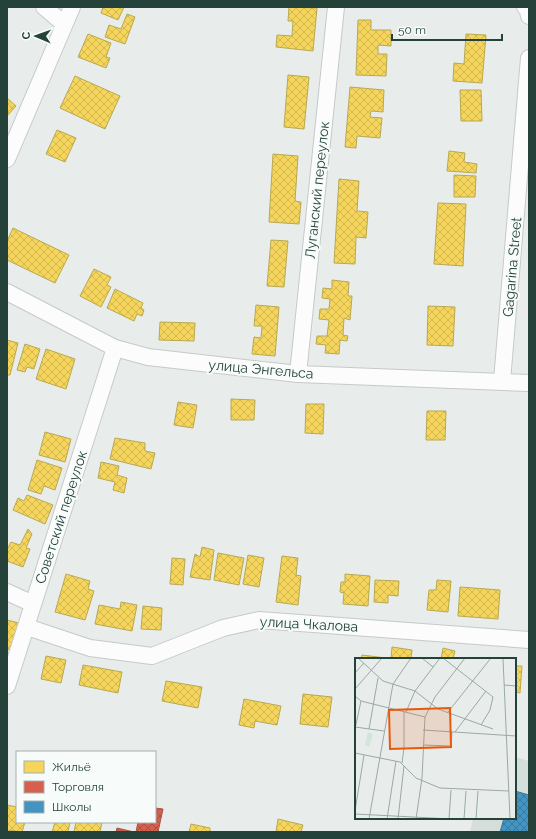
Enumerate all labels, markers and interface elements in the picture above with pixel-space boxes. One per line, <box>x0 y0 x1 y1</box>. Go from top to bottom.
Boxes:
north arrow <box>16 16 56 56</box>
scale bar <box>392 16 502 42</box>
text: 50 m <box>398 23 426 37</box>
text: С <box>20 31 33 40</box>
street label: Луганский переулок <box>302 120 332 260</box>
street label: Gagarina Street <box>500 216 524 318</box>
street label: улица Энгельса <box>208 356 314 382</box>
street label: Советский переулок <box>32 448 90 586</box>
street label: улица Чкалова <box>259 613 359 635</box>
inset map <box>355 658 516 819</box>
legend <box>16 751 156 823</box>
text: Жильё <box>52 760 91 774</box>
text: Торговля <box>52 780 104 794</box>
text: Школы <box>52 800 91 814</box>

